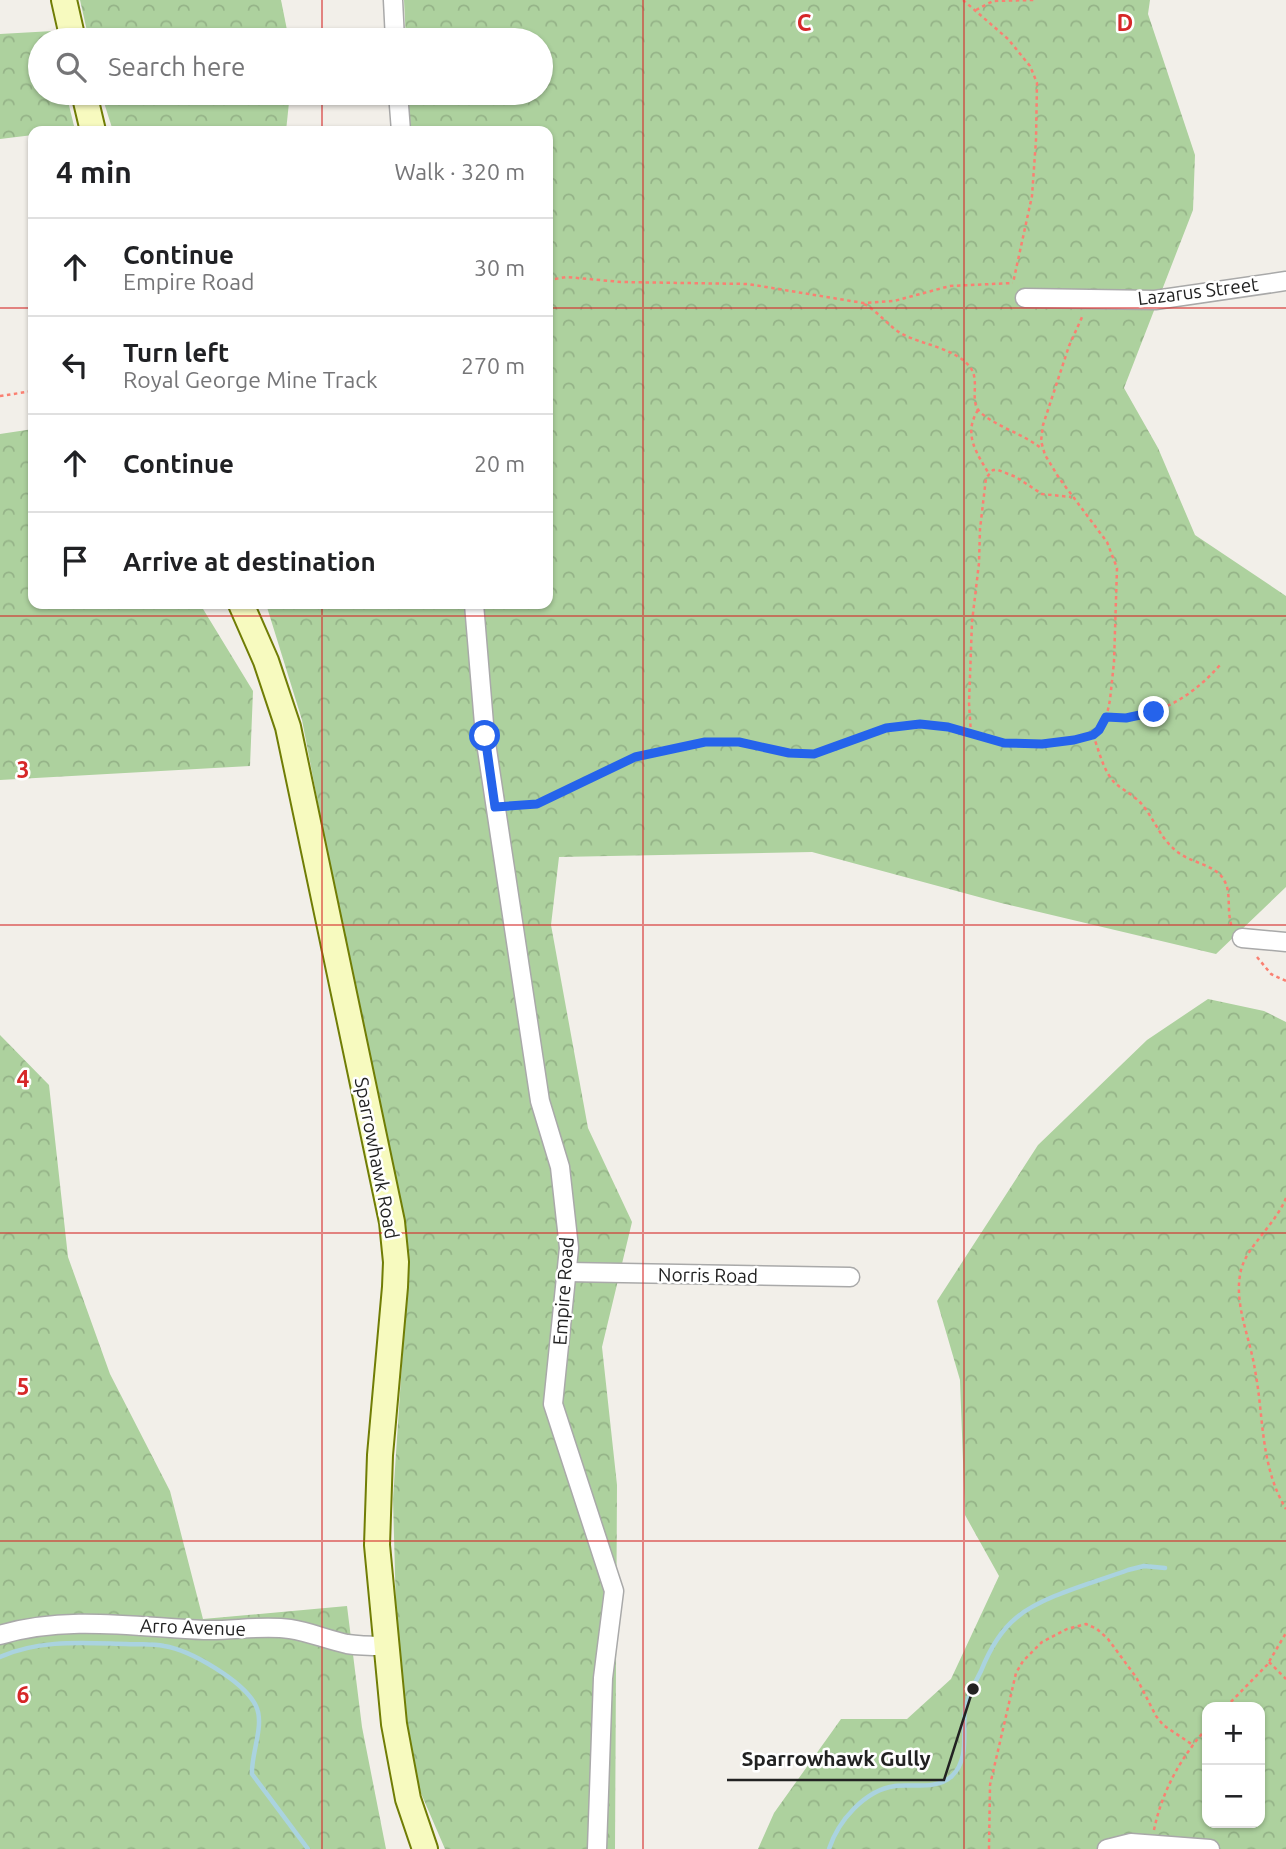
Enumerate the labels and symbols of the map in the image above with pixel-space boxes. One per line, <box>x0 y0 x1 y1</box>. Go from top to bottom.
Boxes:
text: C <box>797 10 812 35</box>
text: D <box>1117 10 1133 35</box>
street label: Lazarus Street <box>1136 273 1260 309</box>
route end <box>1138 696 1169 727</box>
route start <box>469 720 500 751</box>
text: 3 <box>17 757 29 782</box>
text: 4 <box>17 1066 30 1091</box>
street label: Sparrowhawk Road <box>351 1075 403 1241</box>
street label: Empire Road <box>548 1236 578 1346</box>
street label: Norris Road <box>658 1263 758 1287</box>
text: 5 <box>17 1374 29 1399</box>
street label: Arro Avenue <box>140 1614 246 1640</box>
text: 6 <box>17 1682 30 1707</box>
callout: Sparrowhawk Gully <box>727 1738 944 1780</box>
text: Sparrowhawk Gully <box>741 1746 931 1770</box>

